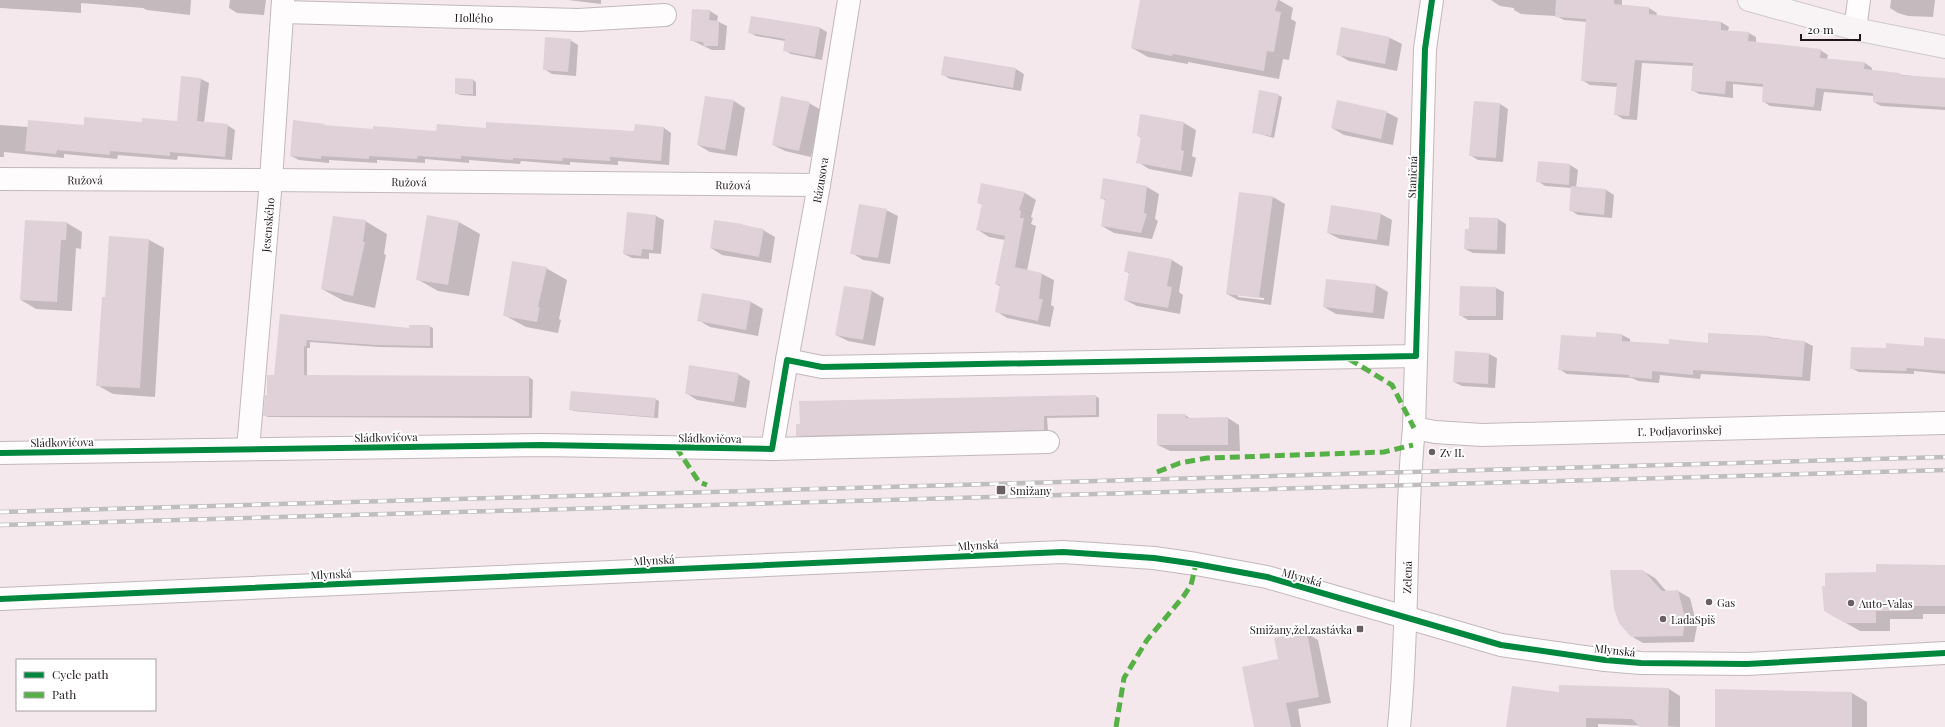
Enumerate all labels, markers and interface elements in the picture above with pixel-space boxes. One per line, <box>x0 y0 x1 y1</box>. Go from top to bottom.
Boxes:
street label: Hollého <box>455 9 493 25</box>
scale bar <box>1801 16 1860 42</box>
text: 20 m <box>1807 21 1834 37</box>
street label: Staničná <box>1404 155 1420 198</box>
street label: Rázusova <box>808 156 831 204</box>
street label: Ružová <box>67 172 103 187</box>
street label: Ružová <box>391 174 427 189</box>
street label: Ružová <box>715 177 751 192</box>
street label: Jesenského <box>257 197 277 254</box>
street label: Ľ. Podjavorinskej <box>1637 421 1722 438</box>
street label: Sládkovičova <box>354 429 418 445</box>
street label: Sládkovičova <box>678 430 742 446</box>
street label: Sládkovičova <box>30 434 94 450</box>
place label: Zv II. <box>1440 445 1465 460</box>
marker: Zv II. <box>1427 447 1437 457</box>
place label: Smižany <box>1010 483 1052 498</box>
marker: Smižany <box>995 484 1007 496</box>
street label: Mlynská <box>957 536 999 554</box>
street label: Mlynská <box>633 551 675 569</box>
street label: Zelená <box>1399 560 1414 594</box>
street label: Mlynská <box>1280 564 1324 590</box>
street label: Mlynská <box>310 565 352 583</box>
place label: Gas <box>1717 595 1735 610</box>
place label: Auto-Valas <box>1858 596 1913 611</box>
marker: Gas <box>1704 597 1714 607</box>
marker: Auto-Valas <box>1846 598 1856 608</box>
place label: LadaSpiš <box>1671 612 1715 627</box>
marker: LadaSpiš <box>1658 614 1668 624</box>
place label: Smižany,žel.zastávka <box>1250 622 1353 637</box>
marker: Smižany,žel.zastávka <box>1355 624 1365 634</box>
street label: Mlynská <box>1594 640 1637 660</box>
legend <box>16 659 156 711</box>
text: Cycle path <box>52 666 109 682</box>
text: Path <box>52 686 76 702</box>

